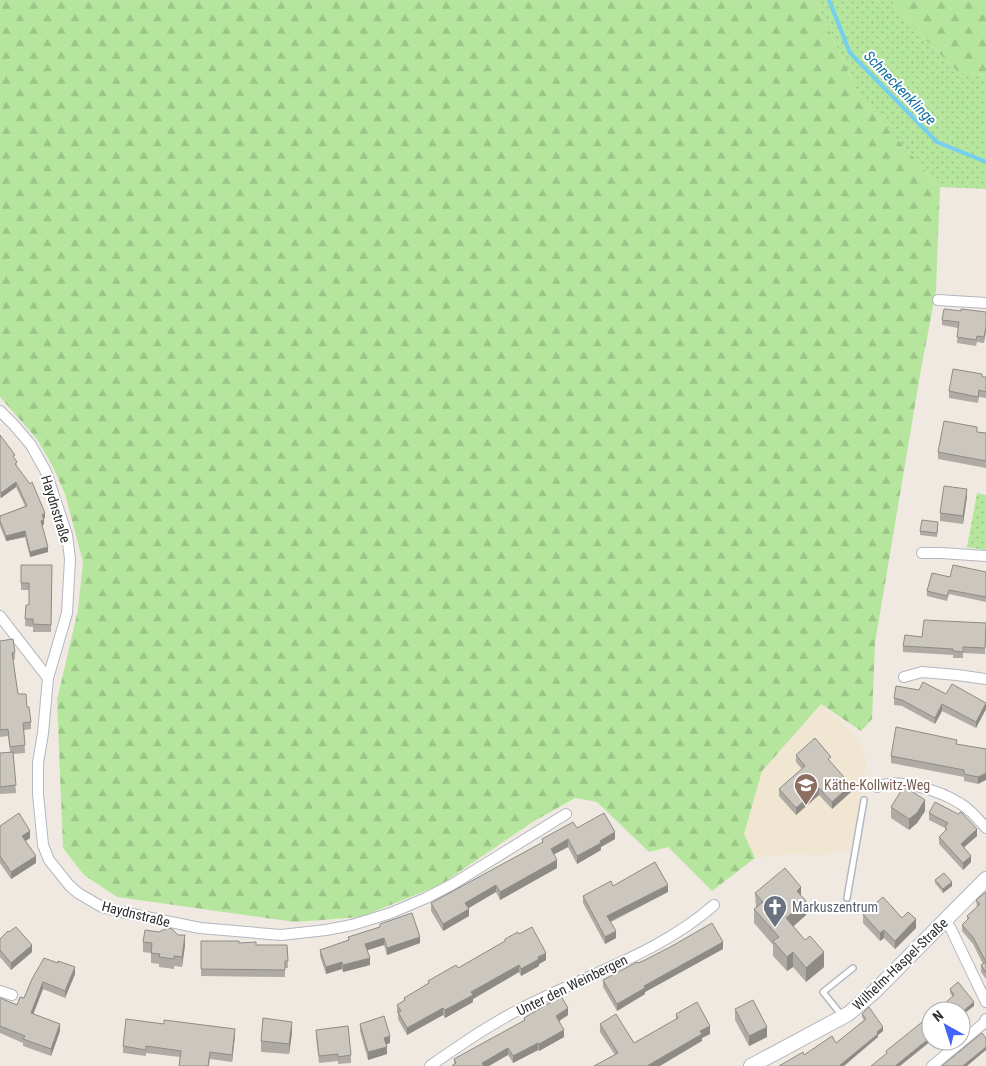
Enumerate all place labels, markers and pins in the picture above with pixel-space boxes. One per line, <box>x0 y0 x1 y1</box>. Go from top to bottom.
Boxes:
school or university icon: Käthe-Kollwitz-Weg <box>793 772 819 806</box>
place label: Käthe-Kollwitz-Weg <box>824 777 930 793</box>
church icon: Markuszentrum <box>762 894 788 928</box>
place label: Markuszentrum <box>792 899 878 915</box>

